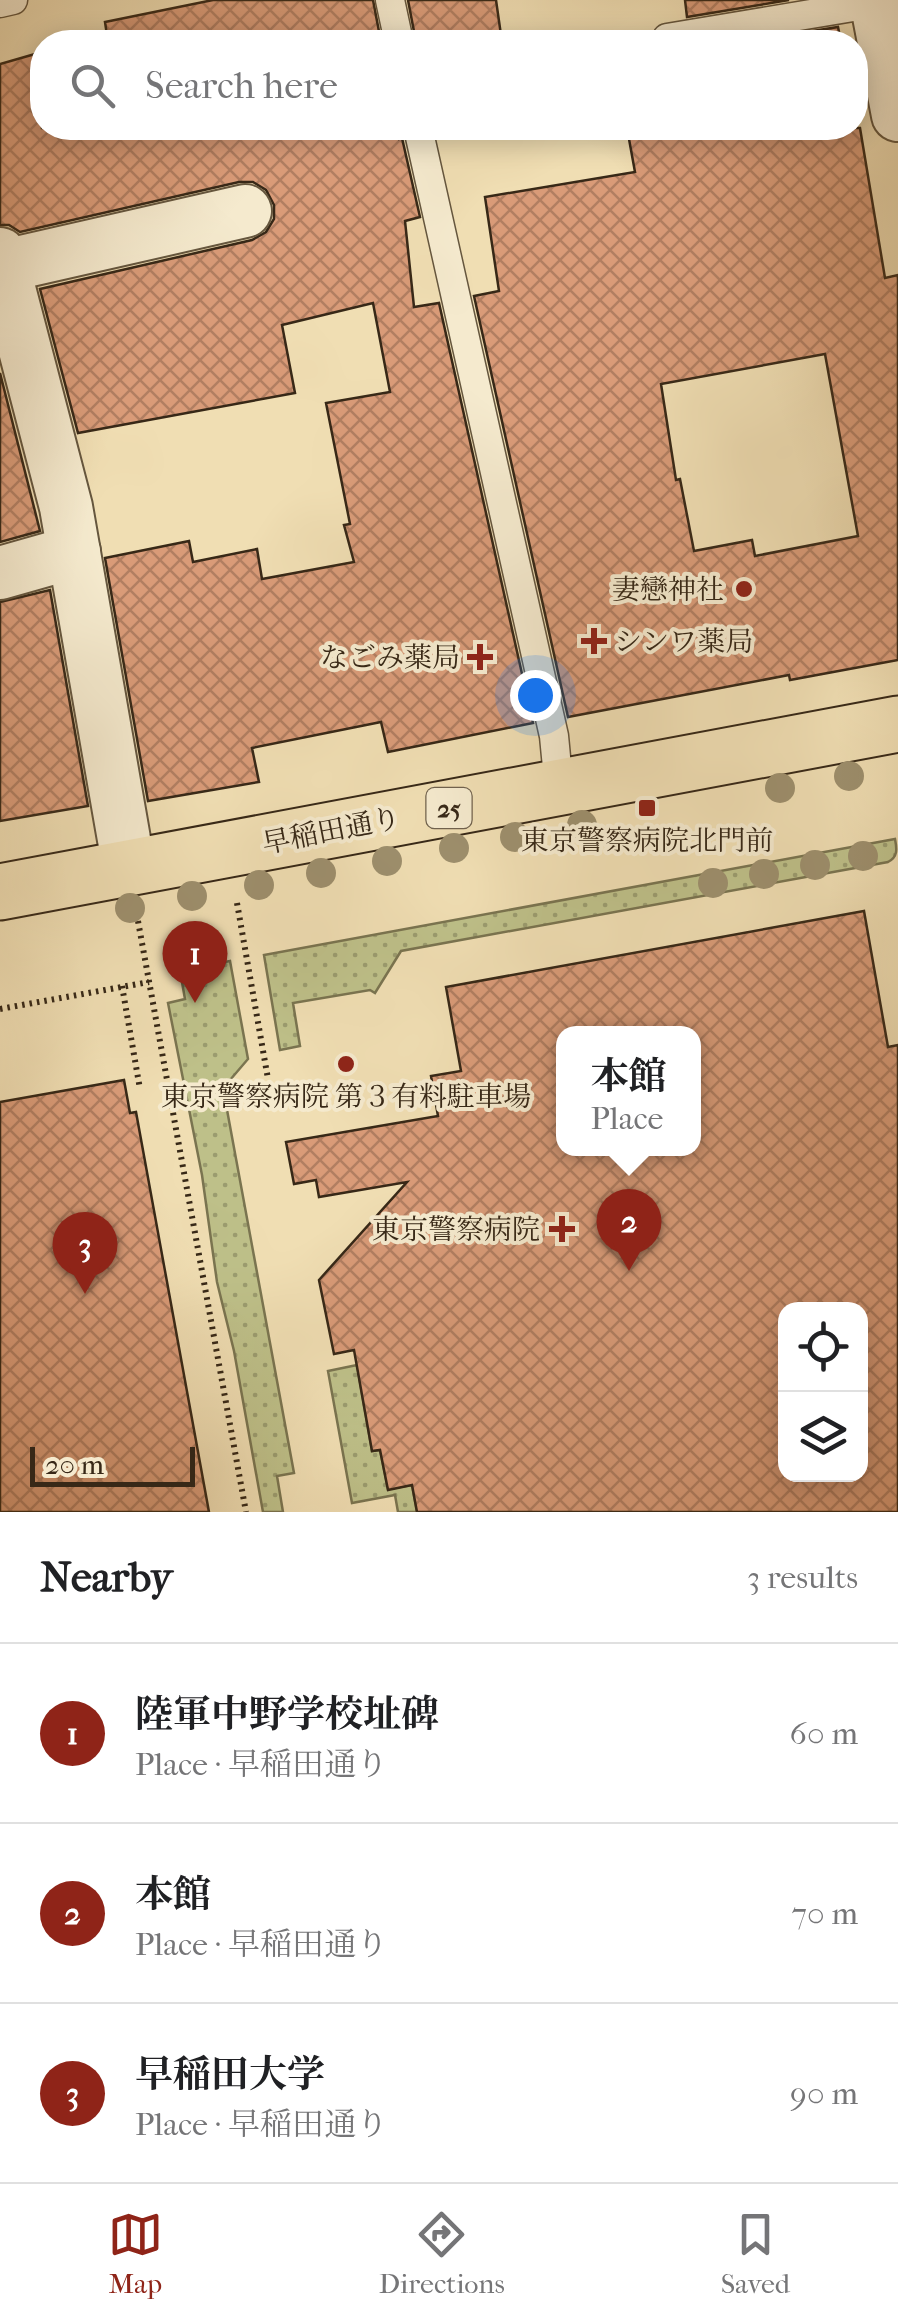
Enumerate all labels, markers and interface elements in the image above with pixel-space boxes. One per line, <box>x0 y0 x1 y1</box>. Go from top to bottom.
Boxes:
search box <box>30 30 868 140</box>
icon: search <box>65 58 120 113</box>
text: Search here <box>145 63 338 108</box>
place label: 妻戀神社 <box>612 573 724 606</box>
marker: 妻戀神社 <box>733 578 755 600</box>
place label: シンワ薬局 <box>614 625 753 658</box>
marker: シンワ薬局 <box>583 630 605 652</box>
place label: なごみ薬局 <box>320 641 460 674</box>
marker: なごみ薬局 <box>469 646 491 668</box>
your location <box>510 670 561 721</box>
road number: 25 <box>426 788 472 828</box>
marker: 東京警察病院北門前 <box>636 797 658 819</box>
street label: 早稲田通り <box>259 801 403 860</box>
place label: 東京警察病院北門前 <box>521 824 773 857</box>
pin: 1 <box>162 920 228 1003</box>
popup <box>556 1026 701 1156</box>
marker: 東京警察病院 第３有料駐車場 <box>335 1053 357 1075</box>
text: 本館 <box>590 1054 667 1099</box>
place label: 東京警察病院 第３有料駐車場 <box>161 1080 531 1113</box>
text: Place <box>590 1100 663 1137</box>
pin: 2 <box>596 1188 662 1271</box>
pin: 3 <box>52 1212 118 1294</box>
place label: 東京警察病院 <box>372 1213 540 1246</box>
marker: 東京警察病院 <box>549 1216 575 1242</box>
map controls <box>778 1302 868 1482</box>
button: locate <box>778 1302 868 1392</box>
button: layers <box>778 1392 868 1482</box>
scale bar <box>30 1442 195 1486</box>
text: 20 m <box>45 1448 104 1481</box>
text: Nearby <box>40 1553 172 1602</box>
text: 3 results <box>747 1559 858 1596</box>
text: 陸軍中野学校址碑 <box>135 1692 439 1737</box>
text: 1 <box>67 1715 78 1752</box>
text: 60 m <box>790 1715 858 1752</box>
text: Place · 早稲田通り <box>135 1746 388 1783</box>
text: 本館 <box>135 1872 211 1917</box>
text: 2 <box>64 1895 81 1932</box>
text: 70 m <box>792 1895 858 1932</box>
text: Place · 早稲田通り <box>135 1926 388 1963</box>
text: 早稲田大学 <box>135 2052 325 2097</box>
text: 3 <box>66 2075 79 2112</box>
text: 90 m <box>790 2075 858 2112</box>
text: Place · 早稲田通り <box>135 2106 388 2143</box>
tab: Map <box>108 2207 163 2300</box>
tab: Directions <box>379 2207 505 2300</box>
tab: Saved <box>721 2207 790 2300</box>

